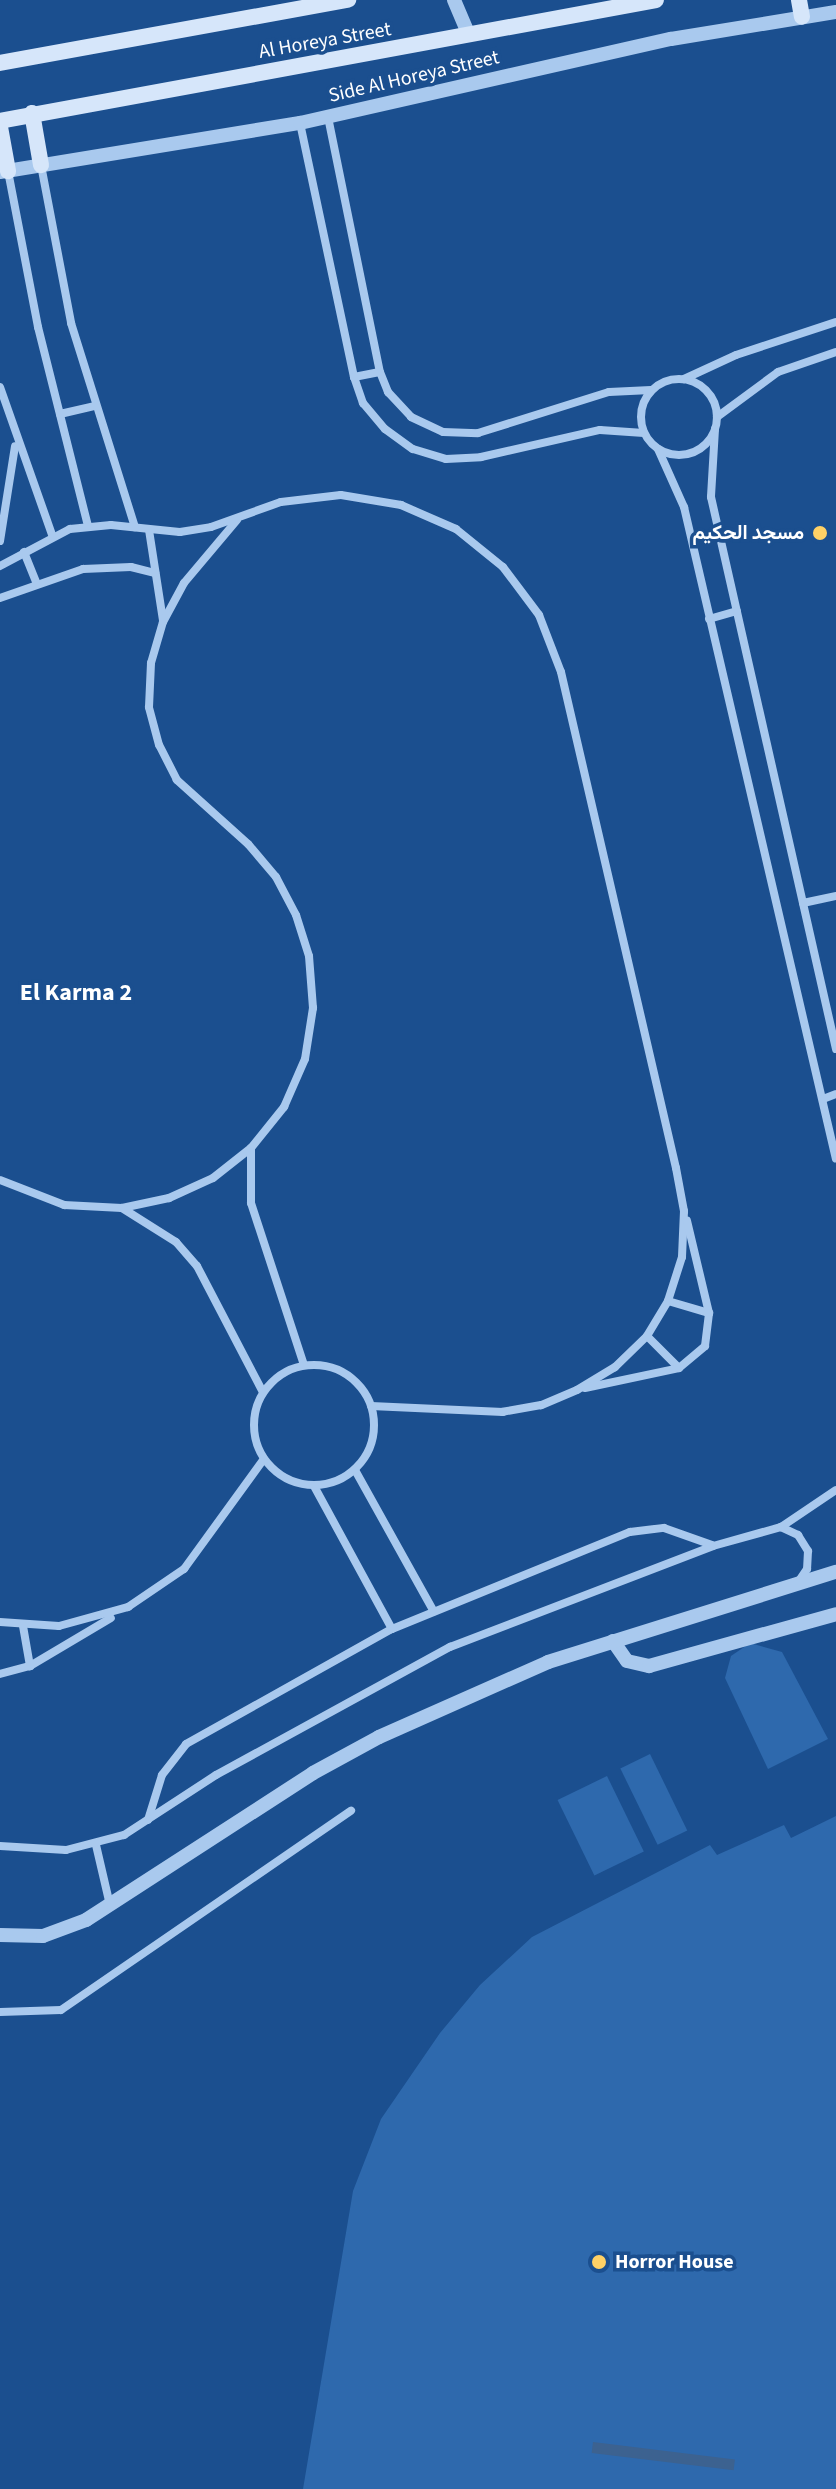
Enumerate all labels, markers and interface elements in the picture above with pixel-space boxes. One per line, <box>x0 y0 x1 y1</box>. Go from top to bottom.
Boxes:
street label: Al Horeya Street <box>257 18 393 64</box>
street label: Side Al Horeya Street <box>326 46 502 108</box>
place label: مسجد الحكيم <box>693 521 804 545</box>
marker: مسجد الحكيم <box>811 524 829 542</box>
district label: El Karma 2 <box>20 979 132 1007</box>
place label: Horror House <box>615 2250 734 2274</box>
marker: Horror House <box>590 2253 608 2271</box>

